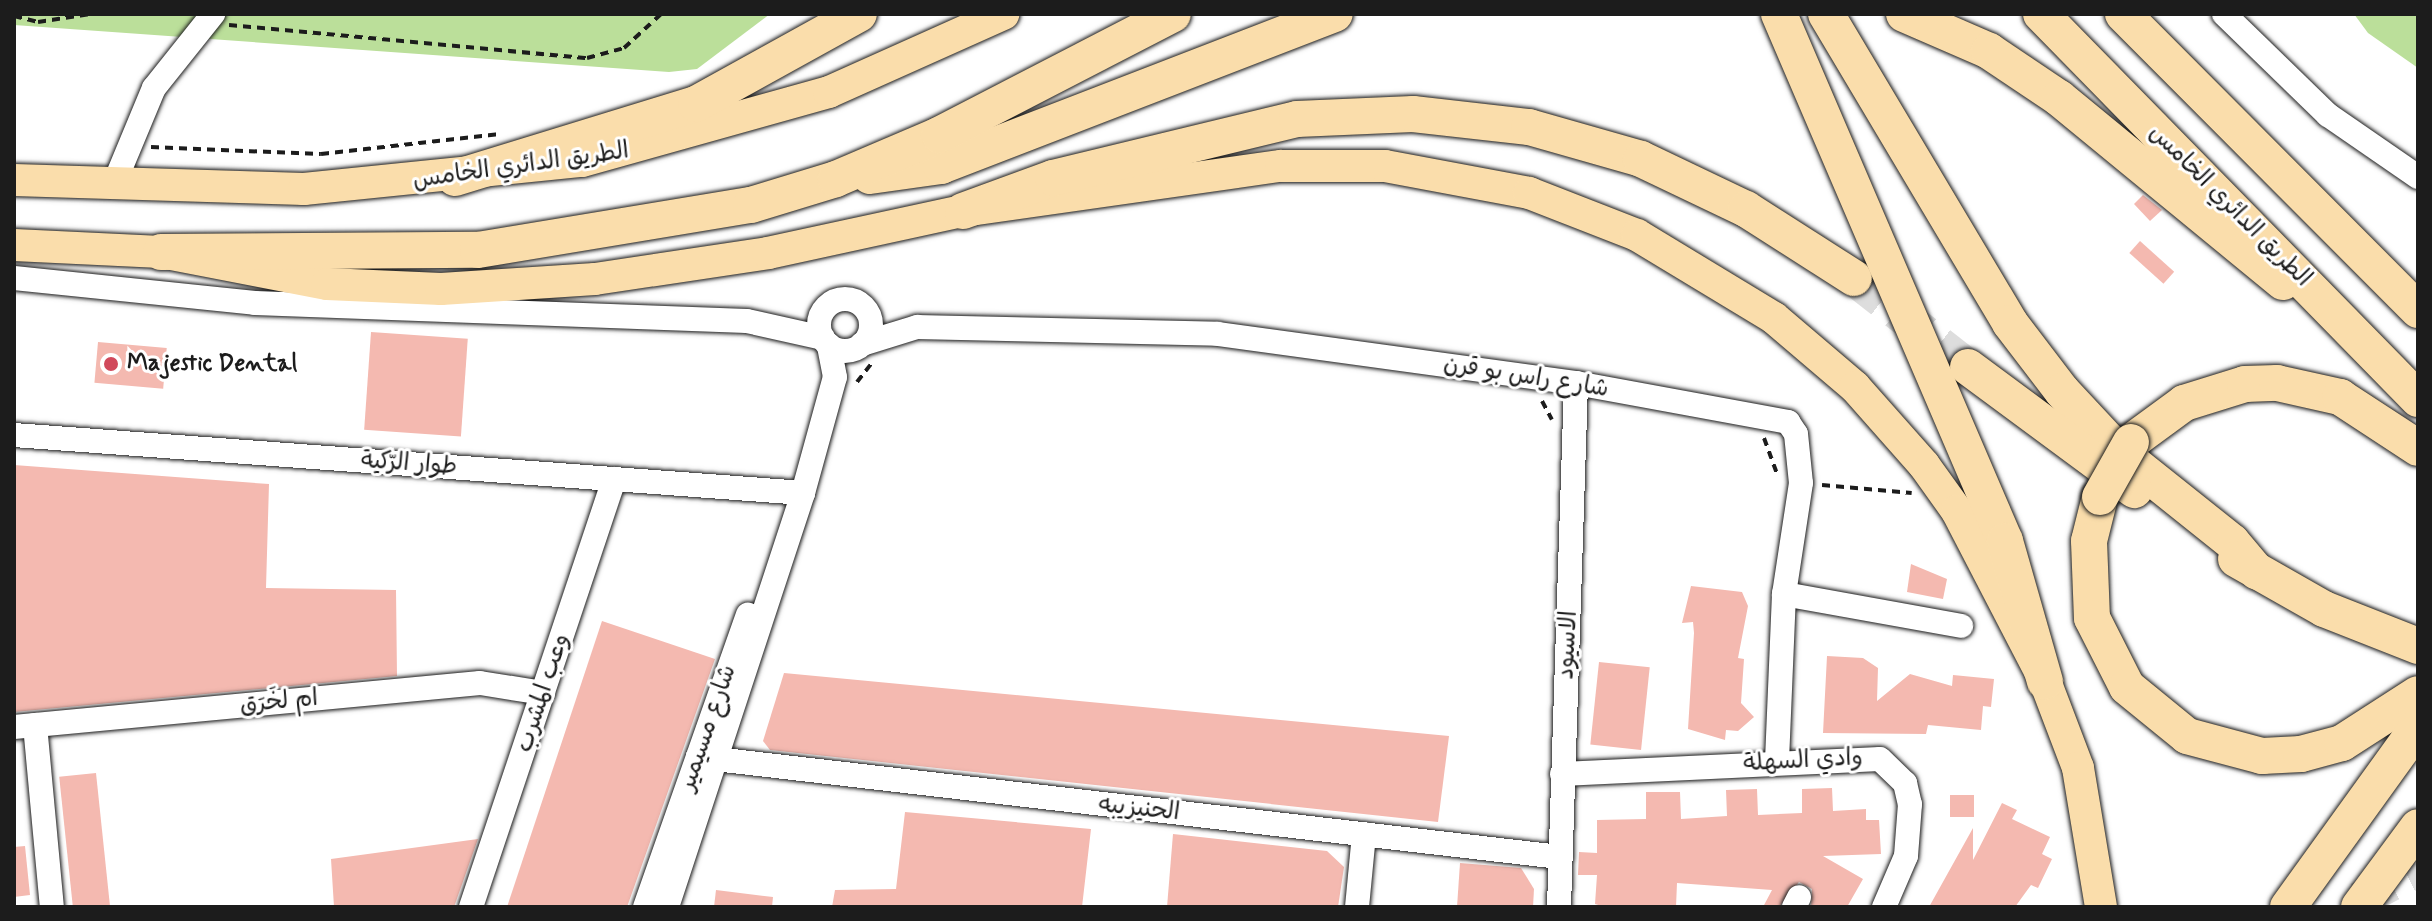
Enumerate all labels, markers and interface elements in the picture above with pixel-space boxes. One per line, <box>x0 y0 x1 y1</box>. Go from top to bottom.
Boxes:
street label: الطريق الدائري الخامس <box>2143 119 2317 293</box>
street label: الطريق الدائري الخامس <box>411 137 631 195</box>
place label: Majestic Dental <box>127 350 288 378</box>
street label: شارع راس بو قرن <box>1441 350 1611 404</box>
marker: Majestic Dental <box>102 355 120 373</box>
street label: طوار الرّكية <box>360 446 458 482</box>
street label: الاسيود <box>1552 610 1584 680</box>
street label: وعب المشرب <box>510 630 576 756</box>
street label: شارع مسيمير <box>673 661 743 795</box>
street label: ام لخَرَق <box>239 684 319 720</box>
street label: وادي السهلة <box>1743 743 1863 779</box>
street label: الحنيزيبه <box>1097 790 1181 828</box>

